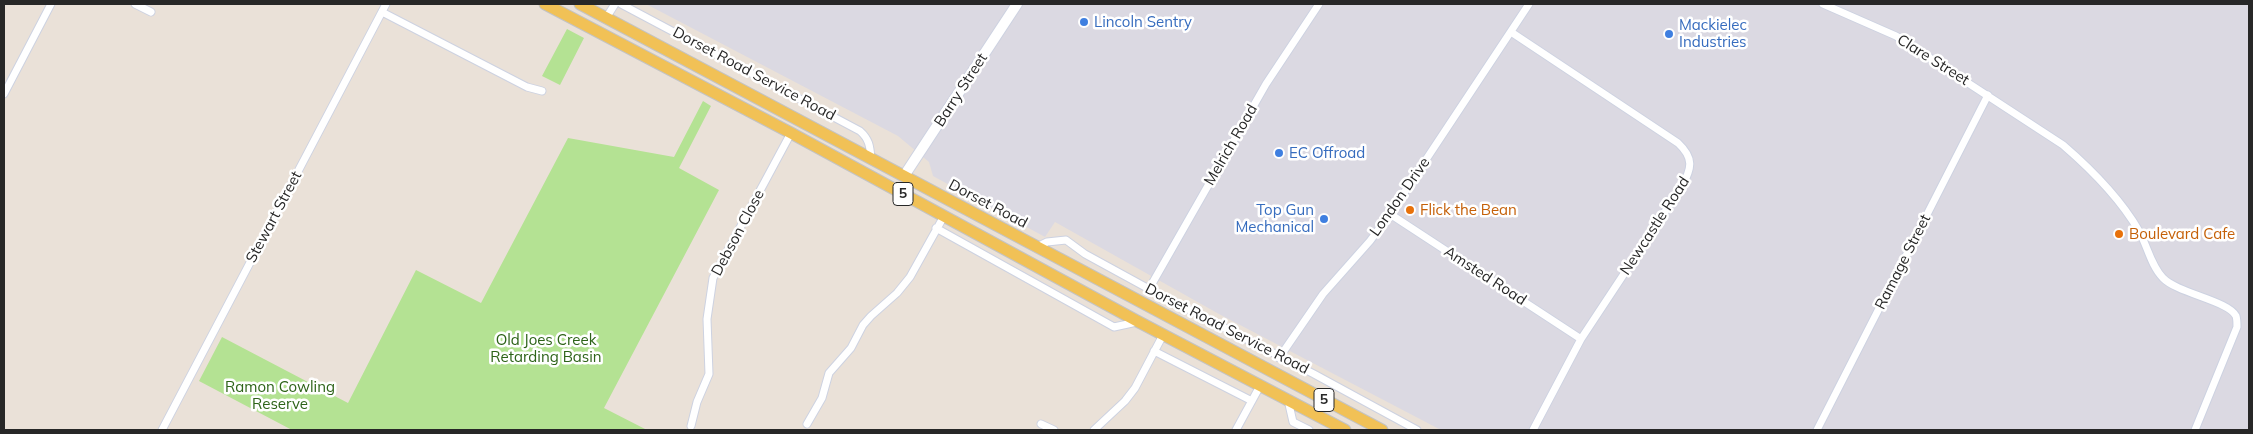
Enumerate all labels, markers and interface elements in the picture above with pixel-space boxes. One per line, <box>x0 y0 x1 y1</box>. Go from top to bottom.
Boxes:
place label: Lincoln Sentry <box>1094 13 1192 31</box>
marker: Lincoln Sentry <box>1078 16 1090 28</box>
place label: Mackielec Industries <box>1679 16 1747 51</box>
street label: Dorset Road Service Road <box>670 23 838 125</box>
marker: Mackielec Industries <box>1663 28 1675 40</box>
street label: Clare Street <box>1894 31 1972 89</box>
street label: Barry Street <box>931 50 991 130</box>
street label: Melrich Road <box>1201 101 1261 189</box>
place label: EC Offroad <box>1289 144 1365 162</box>
marker: EC Offroad <box>1273 147 1285 159</box>
street label: London Drive <box>1366 154 1434 240</box>
street label: Stewart Street <box>242 168 306 266</box>
street label: Newcastle Road <box>1617 173 1693 279</box>
street label: Dorset Road <box>946 176 1030 232</box>
road number: 5 <box>893 182 913 205</box>
street label: Debson Close <box>708 187 768 279</box>
place label: Top Gun Mechanical <box>1235 201 1314 236</box>
place label: Flick the Bean <box>1420 201 1517 219</box>
marker: Flick the Bean <box>1404 204 1416 216</box>
street label: Ramage Street <box>1871 212 1935 312</box>
marker: Top Gun Mechanical <box>1318 213 1330 225</box>
place label: Boulevard Cafe <box>2129 225 2235 243</box>
marker: Boulevard Cafe <box>2113 228 2125 240</box>
street label: Amsted Road <box>1440 243 1530 309</box>
street label: Dorset Road Service Road <box>1142 280 1312 378</box>
park label: Old Joes Creek Retarding Basin <box>490 331 602 366</box>
park label: Ramon Cowling Reserve <box>225 378 335 413</box>
road number: 5 <box>1314 388 1334 412</box>

